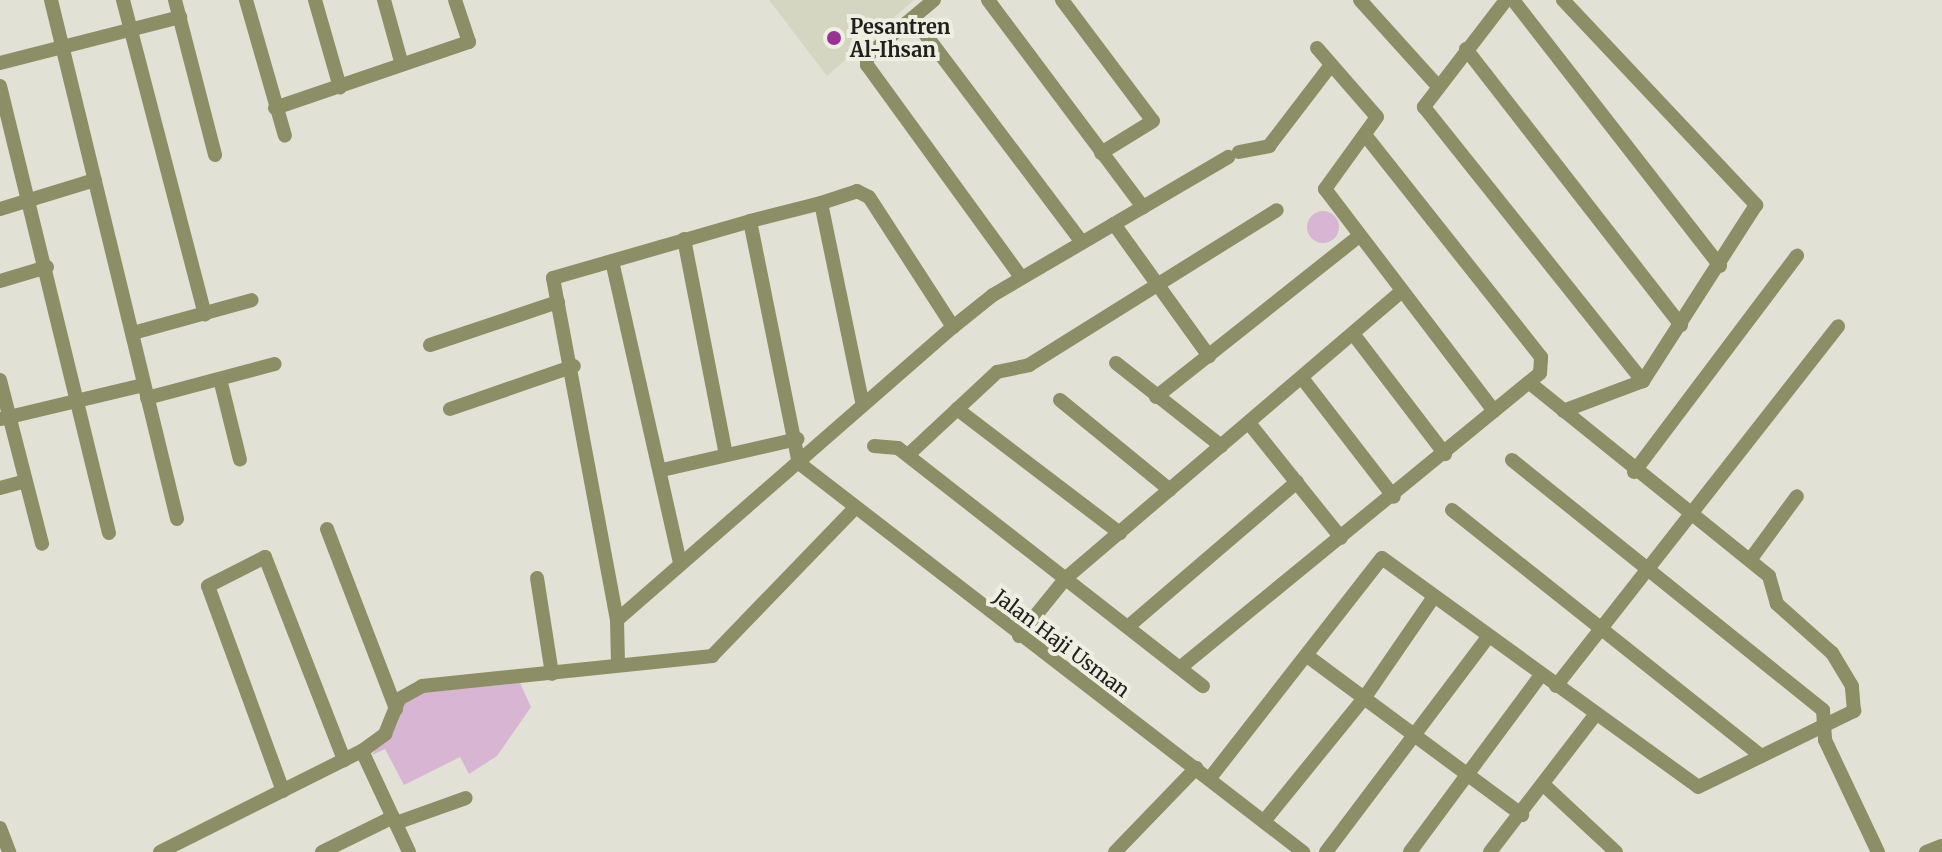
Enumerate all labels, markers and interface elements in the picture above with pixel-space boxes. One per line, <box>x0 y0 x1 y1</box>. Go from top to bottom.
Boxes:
place label: Pesantren Al-Ihsan <box>850 14 950 61</box>
marker: Pesantren Al-Ihsan <box>825 29 843 47</box>
street label: Jalan Haji Usman <box>989 584 1135 702</box>

